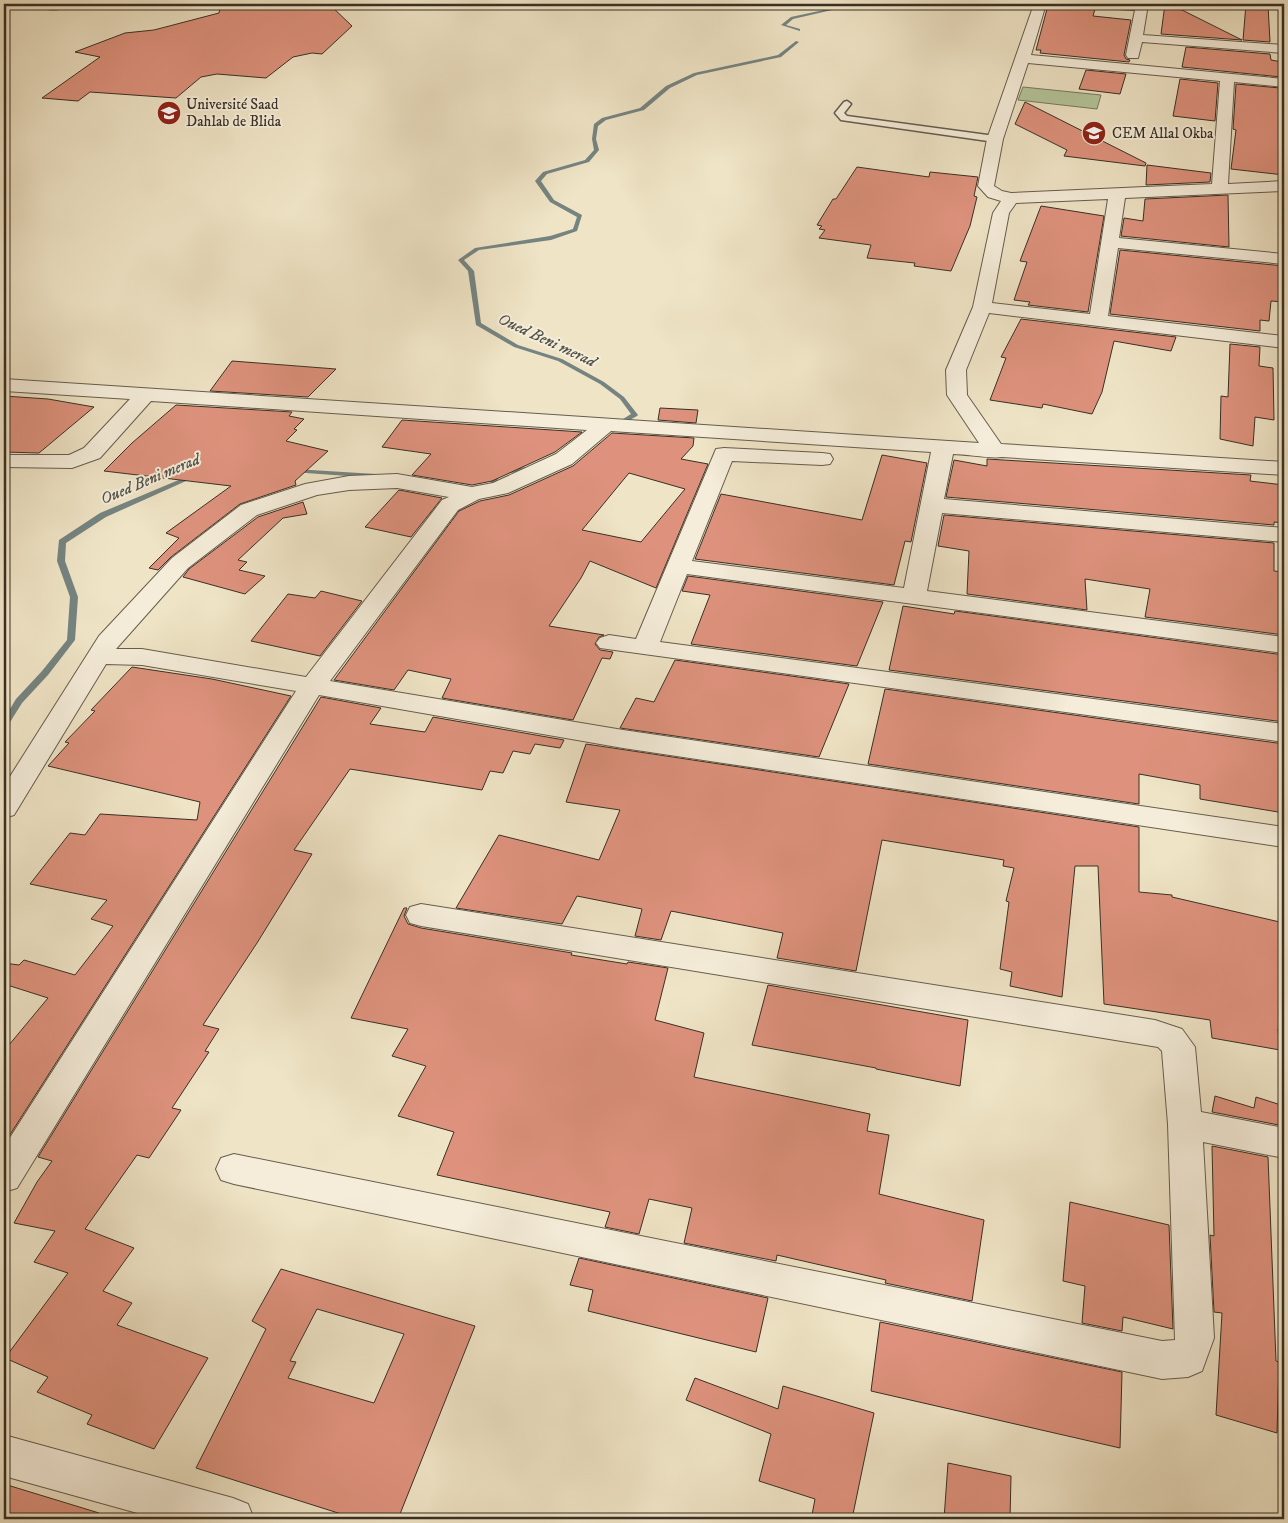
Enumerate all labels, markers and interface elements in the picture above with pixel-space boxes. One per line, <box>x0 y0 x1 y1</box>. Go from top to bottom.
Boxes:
place label: Université Saad Dahlab de Blida <box>186 95 282 131</box>
school or university icon: Université Saad Dahlab de Blida <box>156 100 182 126</box>
school or university icon: CEM Allal Okba <box>1081 120 1107 146</box>
place label: CEM Allal Okba <box>1112 124 1214 143</box>
water label: Oued Beni merad <box>495 309 601 372</box>
water label: Oued Beni merad <box>97 448 205 509</box>

